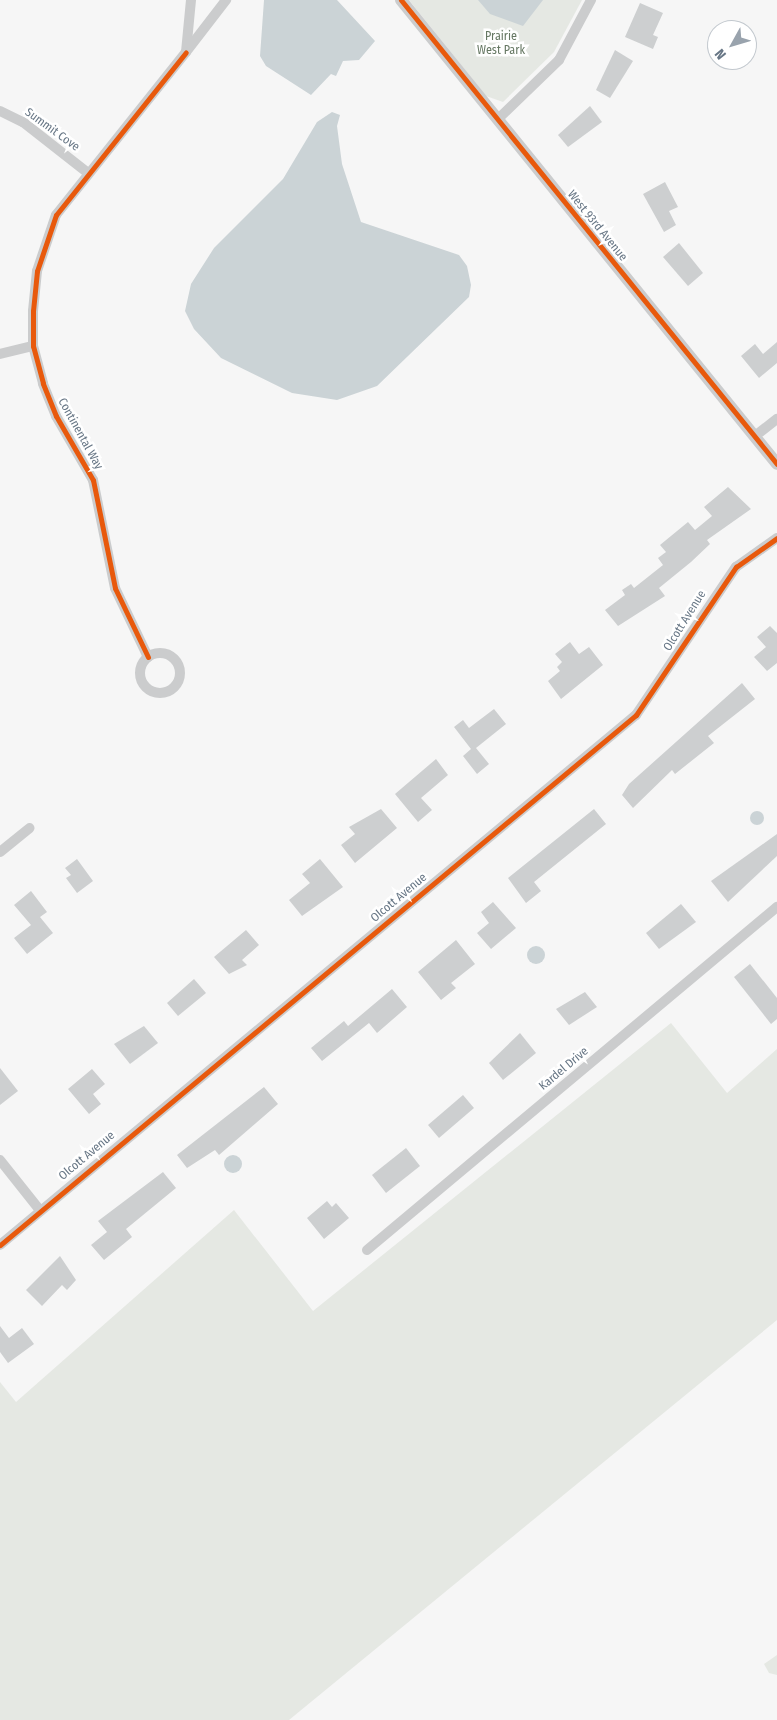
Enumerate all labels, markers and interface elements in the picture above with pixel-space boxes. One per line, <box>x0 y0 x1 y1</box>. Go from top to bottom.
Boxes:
north arrow <box>707 20 757 70</box>
park label: Prairie West Park <box>477 30 525 58</box>
text: N <box>711 46 730 63</box>
street label: Summit Cove <box>22 105 82 155</box>
street label: West 93rd Avenue <box>564 188 630 264</box>
street label: Continental Way <box>54 396 106 472</box>
street label: Olcott Avenue <box>661 588 709 654</box>
street label: Olcott Avenue <box>368 870 430 926</box>
street label: Kardel Drive <box>536 1044 592 1094</box>
street label: Olcott Avenue <box>56 1128 118 1184</box>

